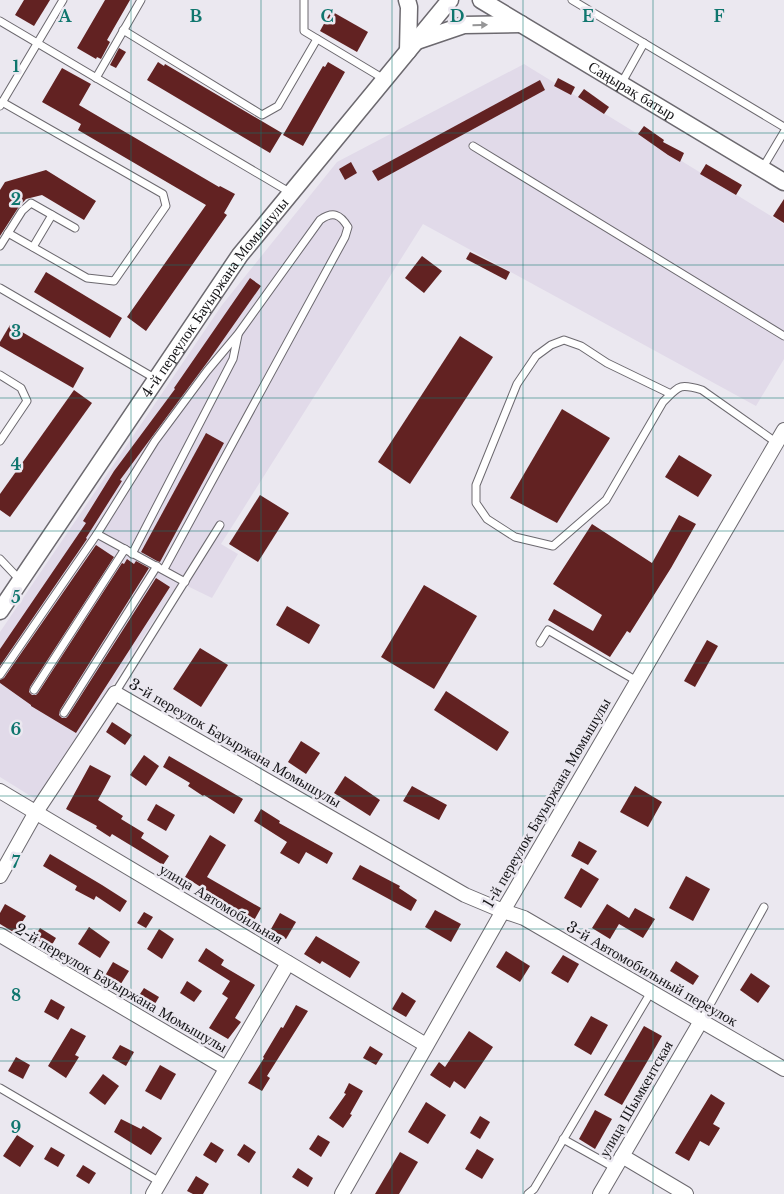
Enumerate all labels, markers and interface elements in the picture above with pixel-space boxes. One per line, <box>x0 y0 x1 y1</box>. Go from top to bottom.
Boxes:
text: A <box>58 6 73 26</box>
text: B <box>190 6 203 26</box>
text: C <box>320 6 334 26</box>
text: D <box>450 6 464 26</box>
text: E <box>582 6 594 26</box>
text: F <box>713 6 725 26</box>
one-way arrow <box>473 20 489 28</box>
text: 1 <box>13 56 20 76</box>
street label: Саңырақ батыр <box>585 57 679 124</box>
text: 2 <box>11 189 21 209</box>
street label: 4-й переулок Бауыржана Момышулы <box>137 194 292 401</box>
text: 3 <box>11 321 21 341</box>
text: 4 <box>11 454 21 474</box>
text: 5 <box>11 587 21 607</box>
street label: 3-й переулок Бауыржана Момышулы <box>126 674 345 811</box>
street label: 1-й переулок Бауыржана Момышулы <box>479 694 615 911</box>
text: 6 <box>11 719 22 739</box>
text: 7 <box>12 852 21 872</box>
street label: улица Автомобильная <box>156 859 287 948</box>
street label: 3-й Автомобильный переулок <box>563 917 742 1031</box>
street label: 2-й переулок Бауыржана Момышулы <box>12 919 231 1056</box>
text: 8 <box>11 985 21 1005</box>
street label: улица Шымкентская <box>594 1037 677 1161</box>
text: 9 <box>11 1117 22 1137</box>

